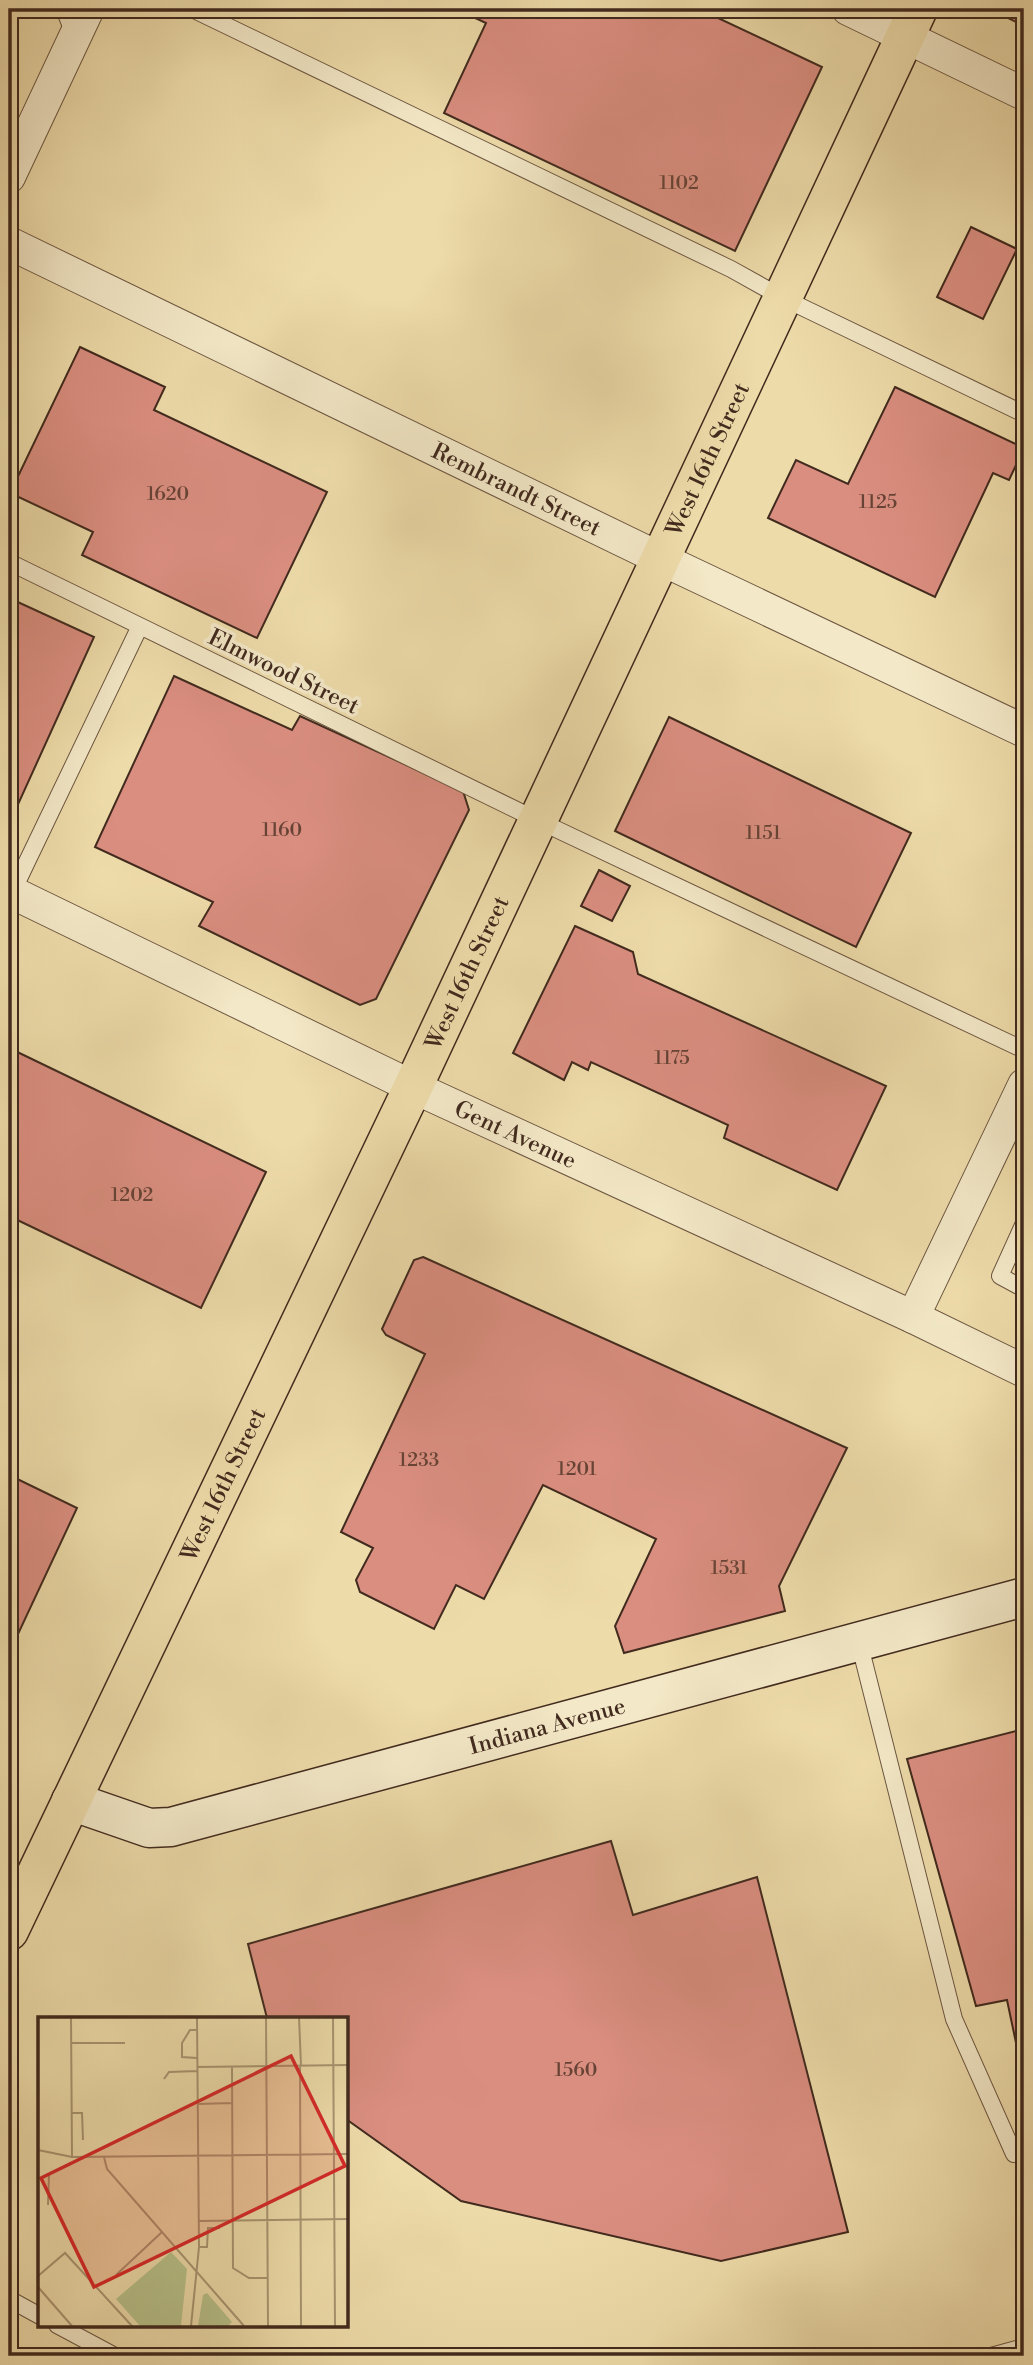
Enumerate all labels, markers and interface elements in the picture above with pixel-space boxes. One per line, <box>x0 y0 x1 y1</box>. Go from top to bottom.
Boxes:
house number: 1102 <box>659 171 699 195</box>
street label: West 16th Street <box>660 378 756 542</box>
street label: Rembrandt Street <box>427 437 605 543</box>
house number: 1620 <box>147 482 189 506</box>
house number: 1125 <box>859 490 897 514</box>
street label: Elmwood Street <box>204 623 364 721</box>
house number: 1160 <box>262 818 302 842</box>
house number: 1151 <box>745 821 781 845</box>
street label: West 16th Street <box>419 892 516 1055</box>
house number: 1175 <box>654 1046 690 1070</box>
street label: Gent Avenue <box>450 1095 581 1175</box>
house number: 1202 <box>111 1183 153 1207</box>
street label: West 16th Street <box>175 1404 272 1567</box>
house number: 1233 <box>399 1448 439 1472</box>
house number: 1201 <box>557 1457 597 1481</box>
house number: 1531 <box>711 1556 747 1580</box>
street label: Indiana Avenue <box>466 1692 629 1761</box>
inset map <box>38 2017 348 2326</box>
house number: 1560 <box>555 2058 597 2082</box>

